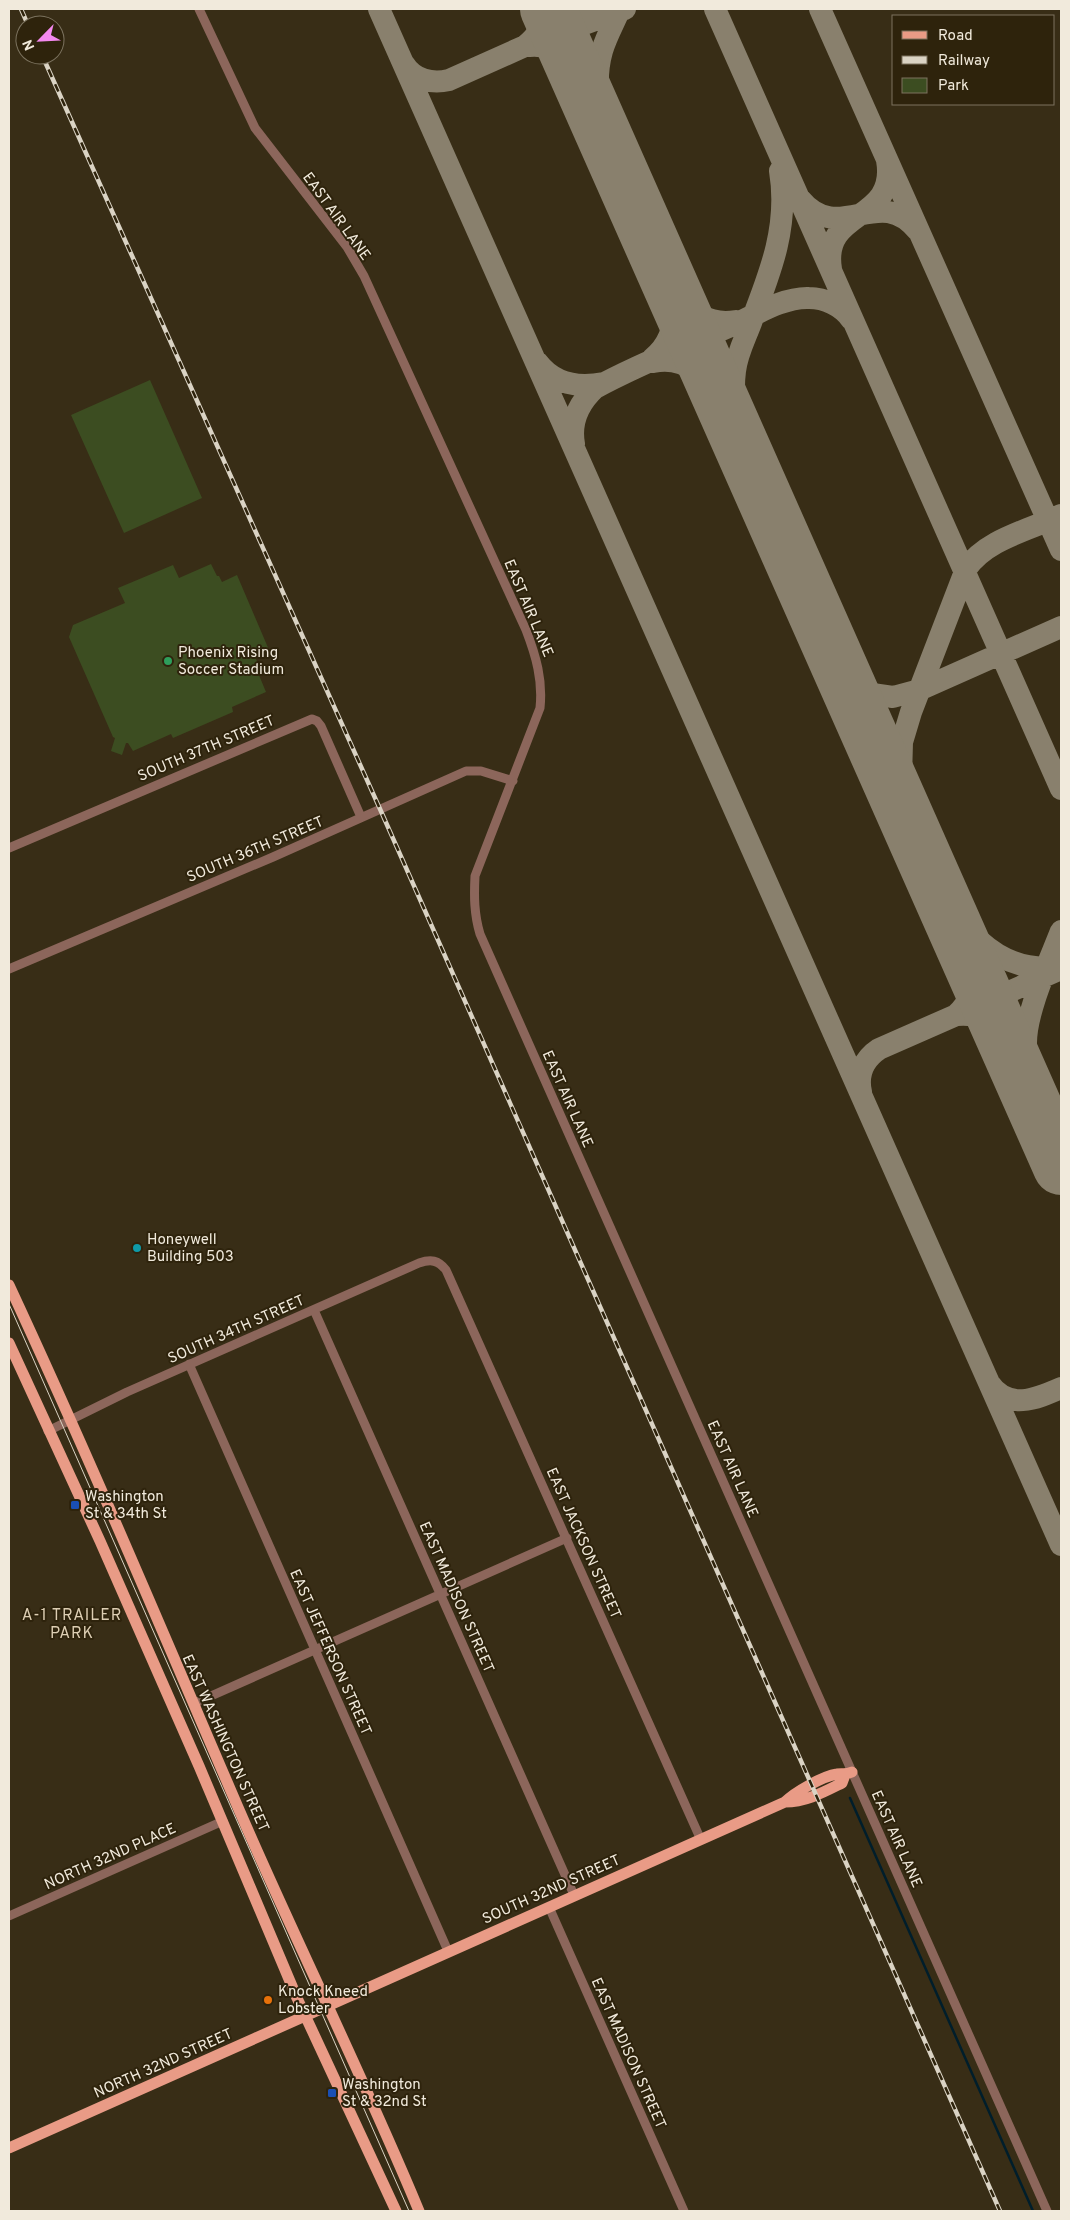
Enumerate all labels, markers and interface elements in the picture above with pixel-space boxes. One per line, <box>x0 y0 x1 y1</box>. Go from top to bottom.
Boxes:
north arrow <box>15 15 65 65</box>
legend <box>892 15 1055 105</box>
text: Road <box>938 27 973 46</box>
text: N <box>20 37 39 53</box>
text: Railway <box>938 52 990 71</box>
text: Park <box>938 77 969 96</box>
street label: EAST AIR LANE <box>297 169 374 265</box>
street label: EAST AIR LANE <box>498 557 557 660</box>
place label: Phoenix Rising Soccer Stadium <box>178 644 284 680</box>
marker: Phoenix Rising Soccer Stadium <box>162 655 174 667</box>
street label: SOUTH 37TH STREET <box>135 712 278 787</box>
street label: SOUTH 36TH STREET <box>184 813 327 888</box>
street label: EAST AIR LANE <box>537 1048 597 1151</box>
place label: Honeywell Building 503 <box>147 1231 234 1267</box>
marker: Honeywell Building 503 <box>131 1242 143 1254</box>
street label: SOUTH 34TH STREET <box>165 1292 308 1369</box>
street label: EAST AIR LANE <box>702 1418 762 1521</box>
street label: EAST JACKSON STREET <box>541 1465 625 1622</box>
place label: Washington St & 34th St <box>85 1488 167 1524</box>
marker: Washington St & 34th St <box>69 1499 81 1511</box>
street label: EAST MADISON STREET <box>414 1519 498 1676</box>
street label: EAST JEFFERSON STREET <box>284 1567 375 1739</box>
district label: A-1 TRAILER PARK <box>22 1606 122 1644</box>
street label: EAST WASHINGTON STREET <box>177 1652 272 1835</box>
street label: EAST AIR LANE <box>866 1788 926 1891</box>
street label: NORTH 32ND PLACE <box>42 1820 179 1895</box>
street label: SOUTH 32ND STREET <box>480 1851 624 1929</box>
street label: EAST MADISON STREET <box>586 1975 670 2132</box>
place label: Knock Kneed Lobster <box>278 1983 368 2019</box>
marker: Knock Kneed Lobster <box>262 1994 274 2006</box>
street label: NORTH 32ND STREET <box>91 2025 236 2104</box>
place label: Washington St & 32nd St <box>342 2076 427 2112</box>
marker: Washington St & 32nd St <box>326 2087 338 2099</box>

